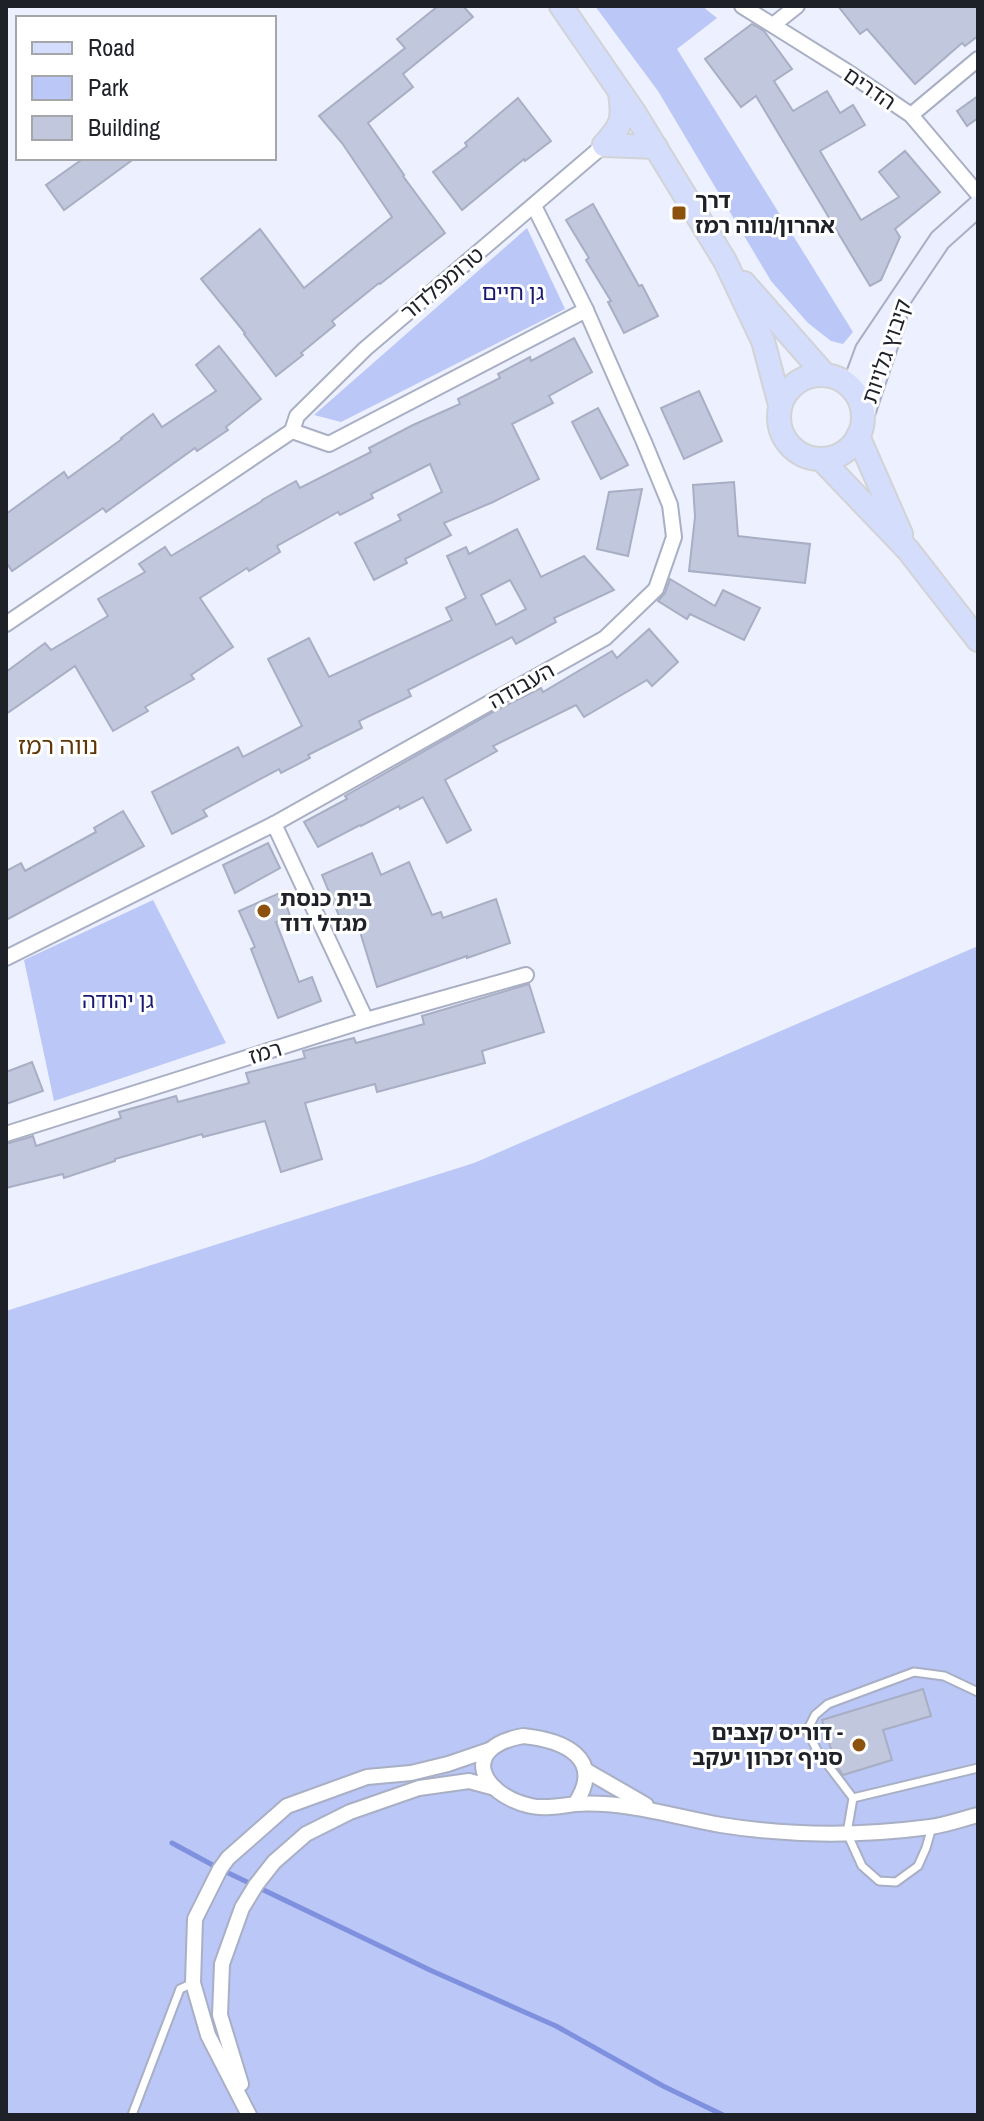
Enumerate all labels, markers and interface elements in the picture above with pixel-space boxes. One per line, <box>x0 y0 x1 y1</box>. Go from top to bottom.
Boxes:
legend <box>16 16 276 160</box>
text: Road <box>88 31 135 63</box>
street label: הדרים <box>838 60 902 116</box>
text: Park <box>88 71 129 103</box>
text: Building <box>88 111 160 143</box>
place label: דרך אהרון/נווה רמז <box>695 185 835 240</box>
marker: דרך אהרון/נווה רמז <box>670 204 688 222</box>
street label: טרומפלדור <box>394 239 490 327</box>
park label: גן חיים <box>482 277 544 307</box>
street label: קיבוץ גלויות <box>854 294 918 407</box>
street label: העבודה <box>483 655 559 715</box>
district label: נווה רמז <box>18 729 98 761</box>
place label: בית כנסת מגדל דוד <box>280 883 372 938</box>
marker: בית כנסת מגדל דוד <box>255 902 273 920</box>
park label: גן יהודה <box>82 985 154 1015</box>
street label: רמז <box>245 1033 285 1071</box>
place label: דוריס קצבים - סניף זכרון יעקב <box>692 1717 843 1772</box>
marker: דוריס קצבים - סניף זכרון יעקב <box>850 1736 868 1754</box>

